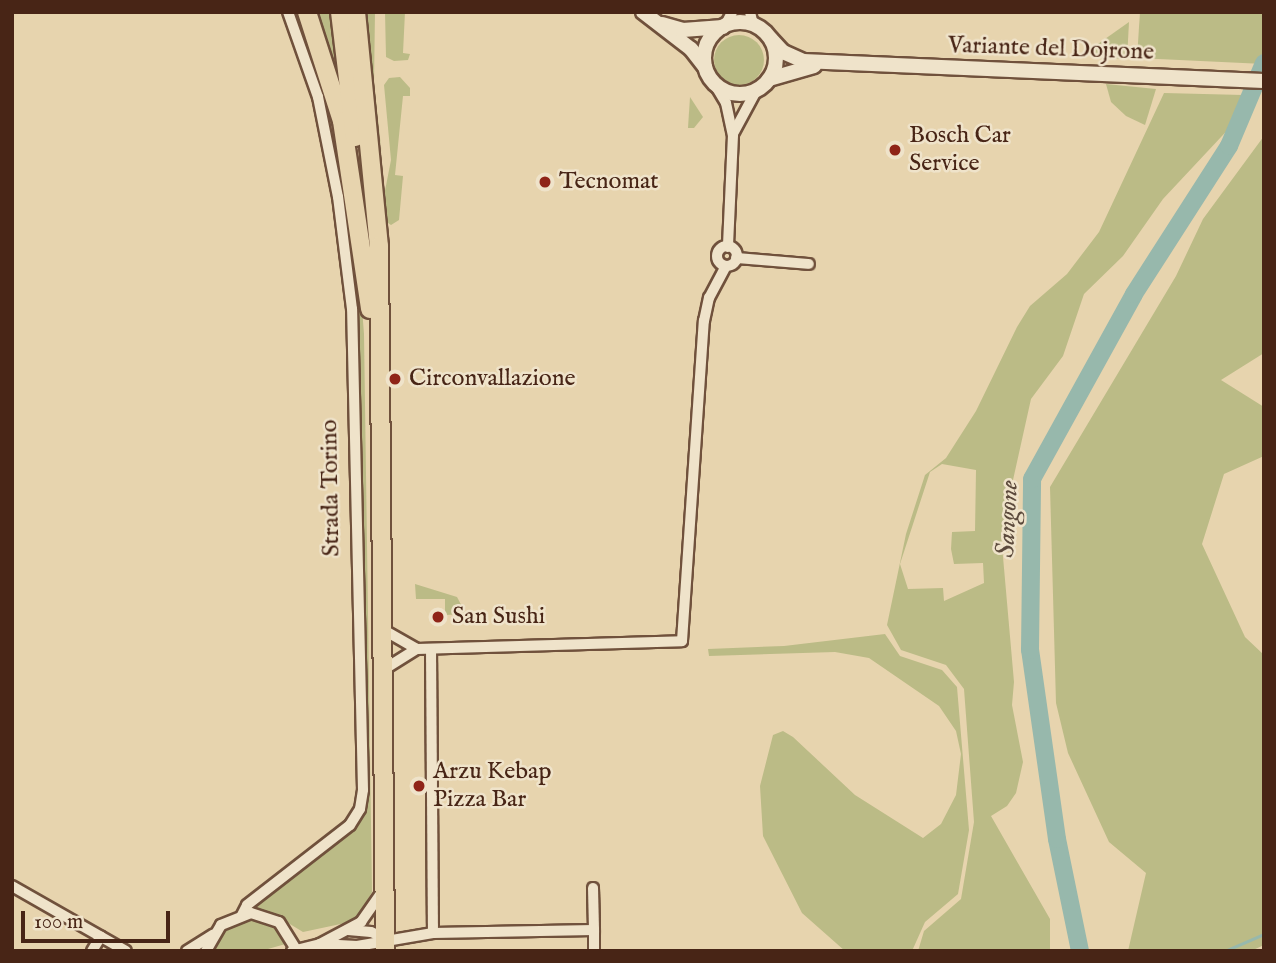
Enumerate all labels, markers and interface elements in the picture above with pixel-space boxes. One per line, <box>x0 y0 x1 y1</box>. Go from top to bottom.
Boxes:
street label: Variante del Dojrone <box>947 31 1155 67</box>
place label: Bosch Car Service <box>909 122 1011 178</box>
marker: Bosch Car Service <box>887 142 903 158</box>
place label: Tecnomat <box>559 168 659 196</box>
marker: Tecnomat <box>537 174 553 190</box>
place label: Circonvallazione <box>409 365 575 393</box>
marker: Circonvallazione <box>387 371 403 387</box>
street label: Strada Torino <box>315 419 347 557</box>
water label: Sangone <box>990 480 1026 558</box>
place label: San Sushi <box>452 603 545 631</box>
marker: San Sushi <box>430 609 446 625</box>
place label: Arzu Kebap Pizza Bar <box>433 758 551 814</box>
marker: Arzu Kebap Pizza Bar <box>411 778 427 794</box>
scale bar <box>24 897 173 941</box>
text: 100 m <box>34 909 83 936</box>

